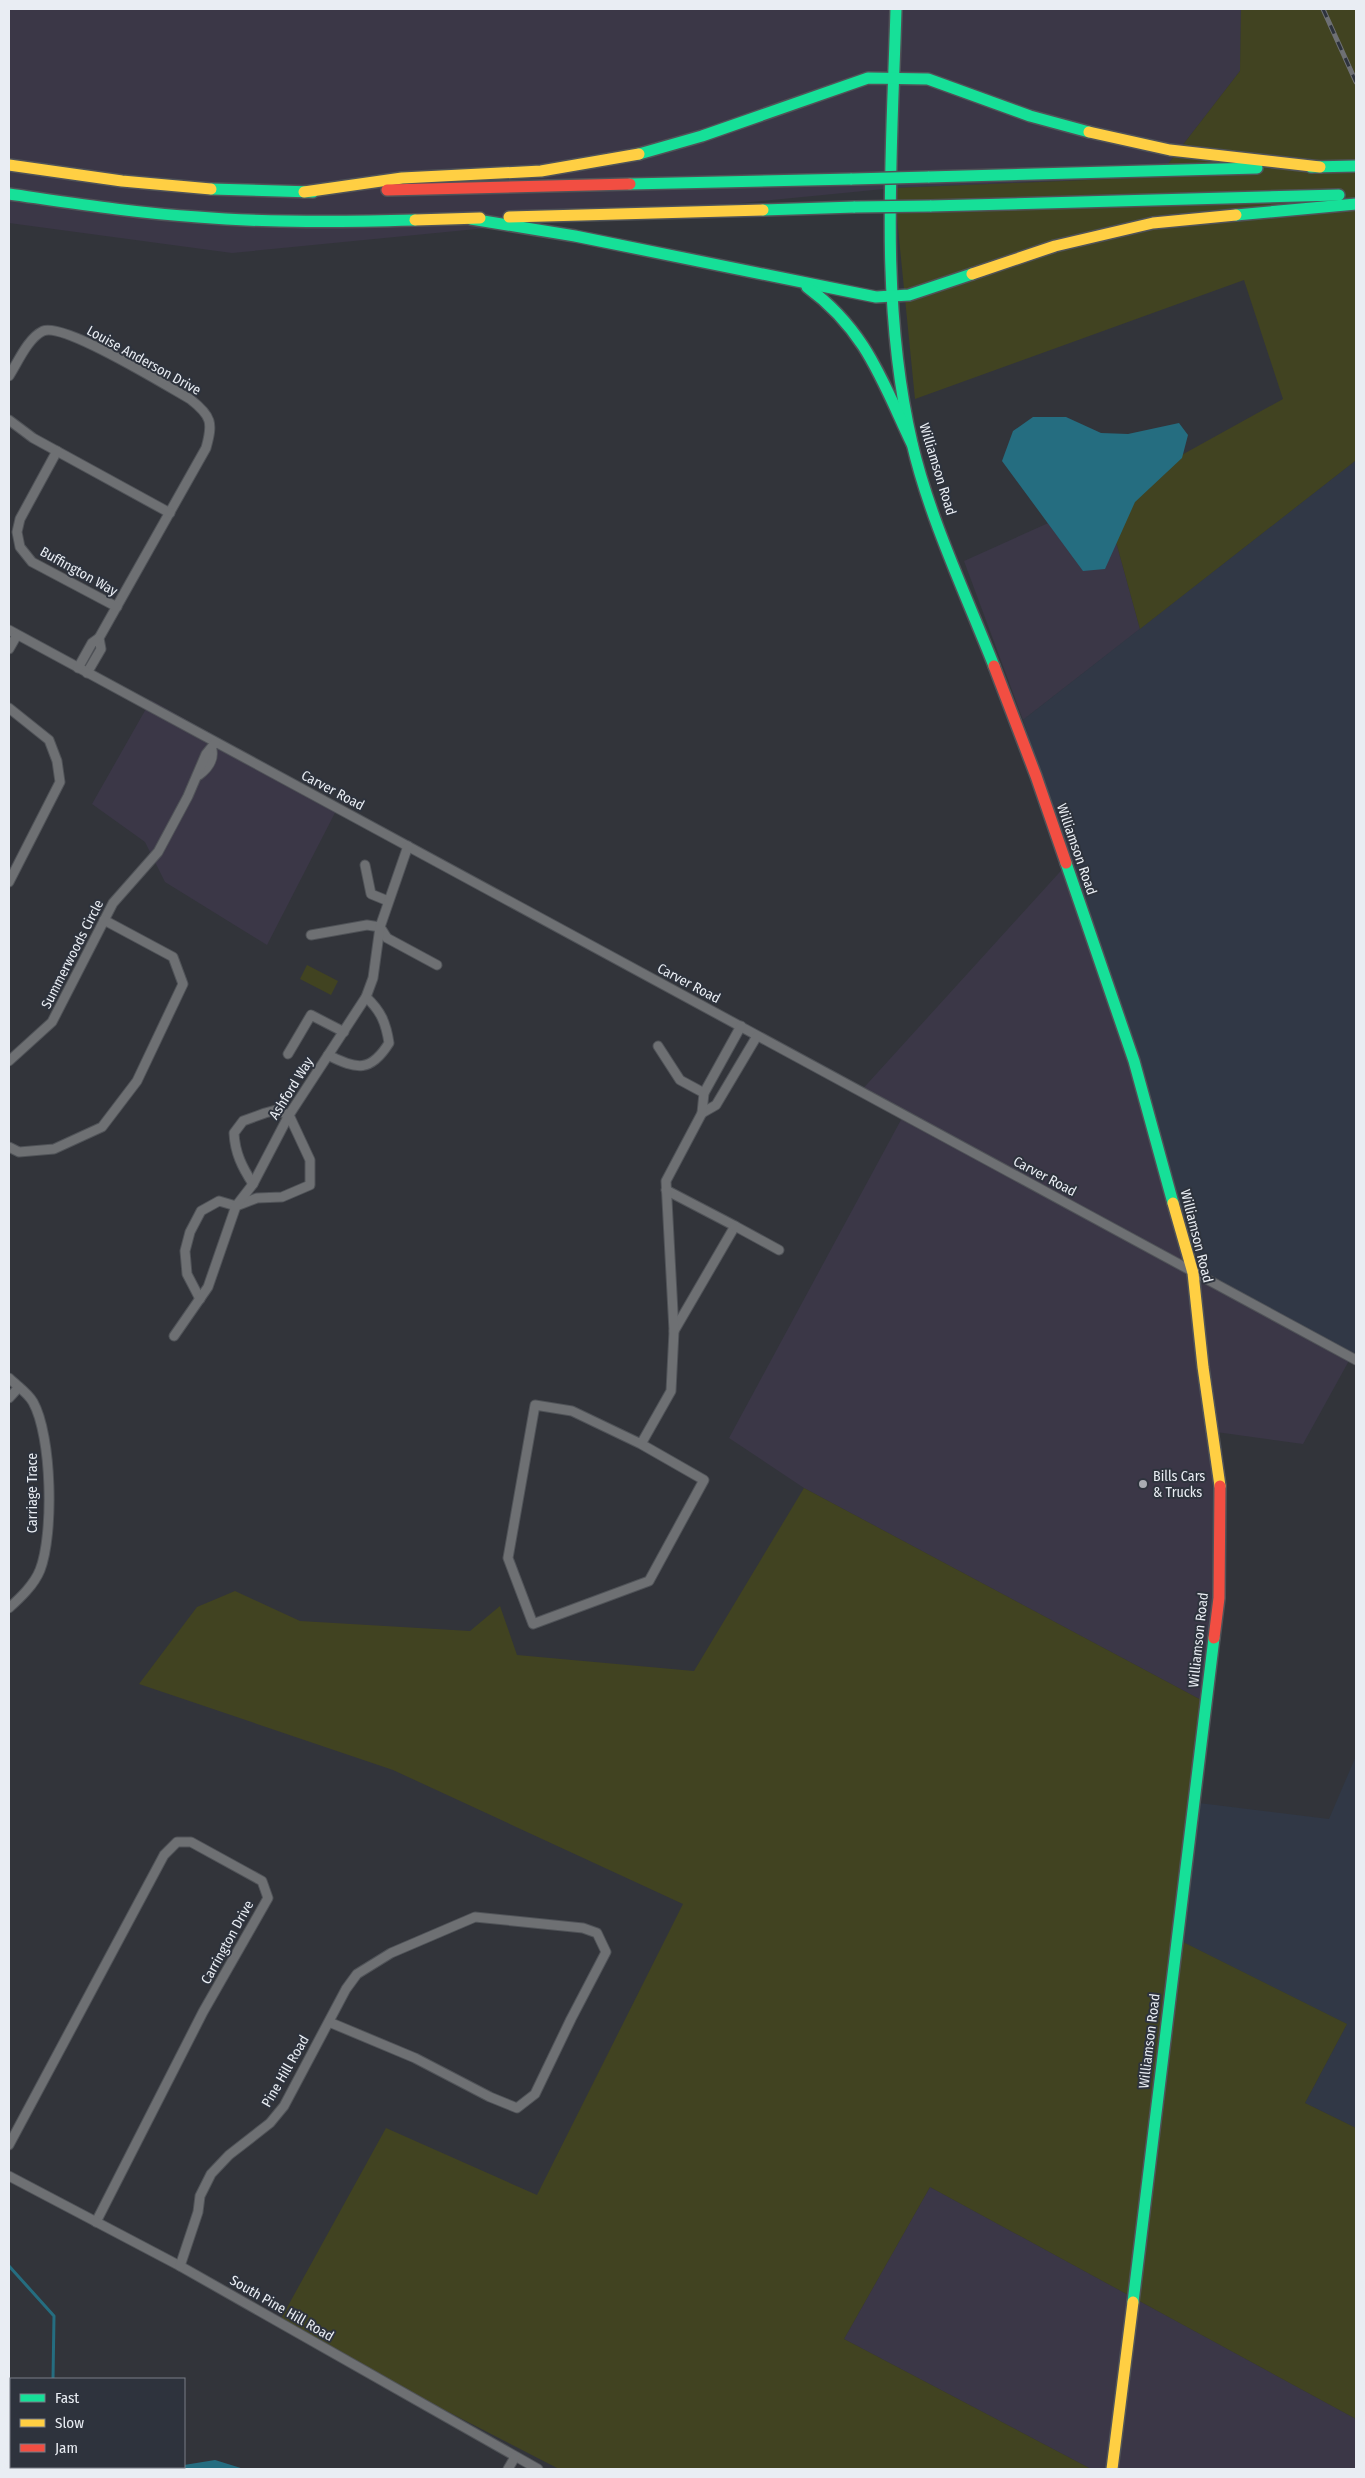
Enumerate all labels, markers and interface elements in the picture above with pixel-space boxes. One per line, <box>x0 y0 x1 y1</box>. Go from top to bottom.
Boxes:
street label: Louise Anderson Drive <box>84 322 204 399</box>
street label: Williamson Road <box>915 421 960 517</box>
street label: Buffington Way <box>37 543 121 600</box>
street label: Carver Road <box>298 767 367 814</box>
street label: Williamson Road <box>1053 801 1100 897</box>
street label: Summerwoods Circle <box>38 897 107 1012</box>
street label: Carver Road <box>654 960 723 1007</box>
street label: Ashford Way <box>266 1053 318 1123</box>
street label: Carver Road <box>1010 1153 1079 1200</box>
street label: Williamson Road <box>1177 1188 1216 1285</box>
street label: Carriage Trace <box>24 1453 41 1533</box>
place label: Bills Cars & Trucks <box>1153 1468 1205 1501</box>
marker: Bills Cars & Trucks <box>1137 1478 1149 1490</box>
street label: Williamson Road <box>1185 1592 1212 1688</box>
street label: Carrington Drive <box>197 1897 257 1987</box>
street label: Williamson Road <box>1135 1993 1164 2090</box>
street label: Pine Hill Road <box>258 2032 313 2110</box>
street label: South Pine Hill Road <box>227 2272 337 2345</box>
legend <box>10 2378 185 2468</box>
text: Fast <box>55 2389 79 2407</box>
text: Slow <box>55 2414 84 2432</box>
text: Jam <box>55 2439 78 2457</box>

